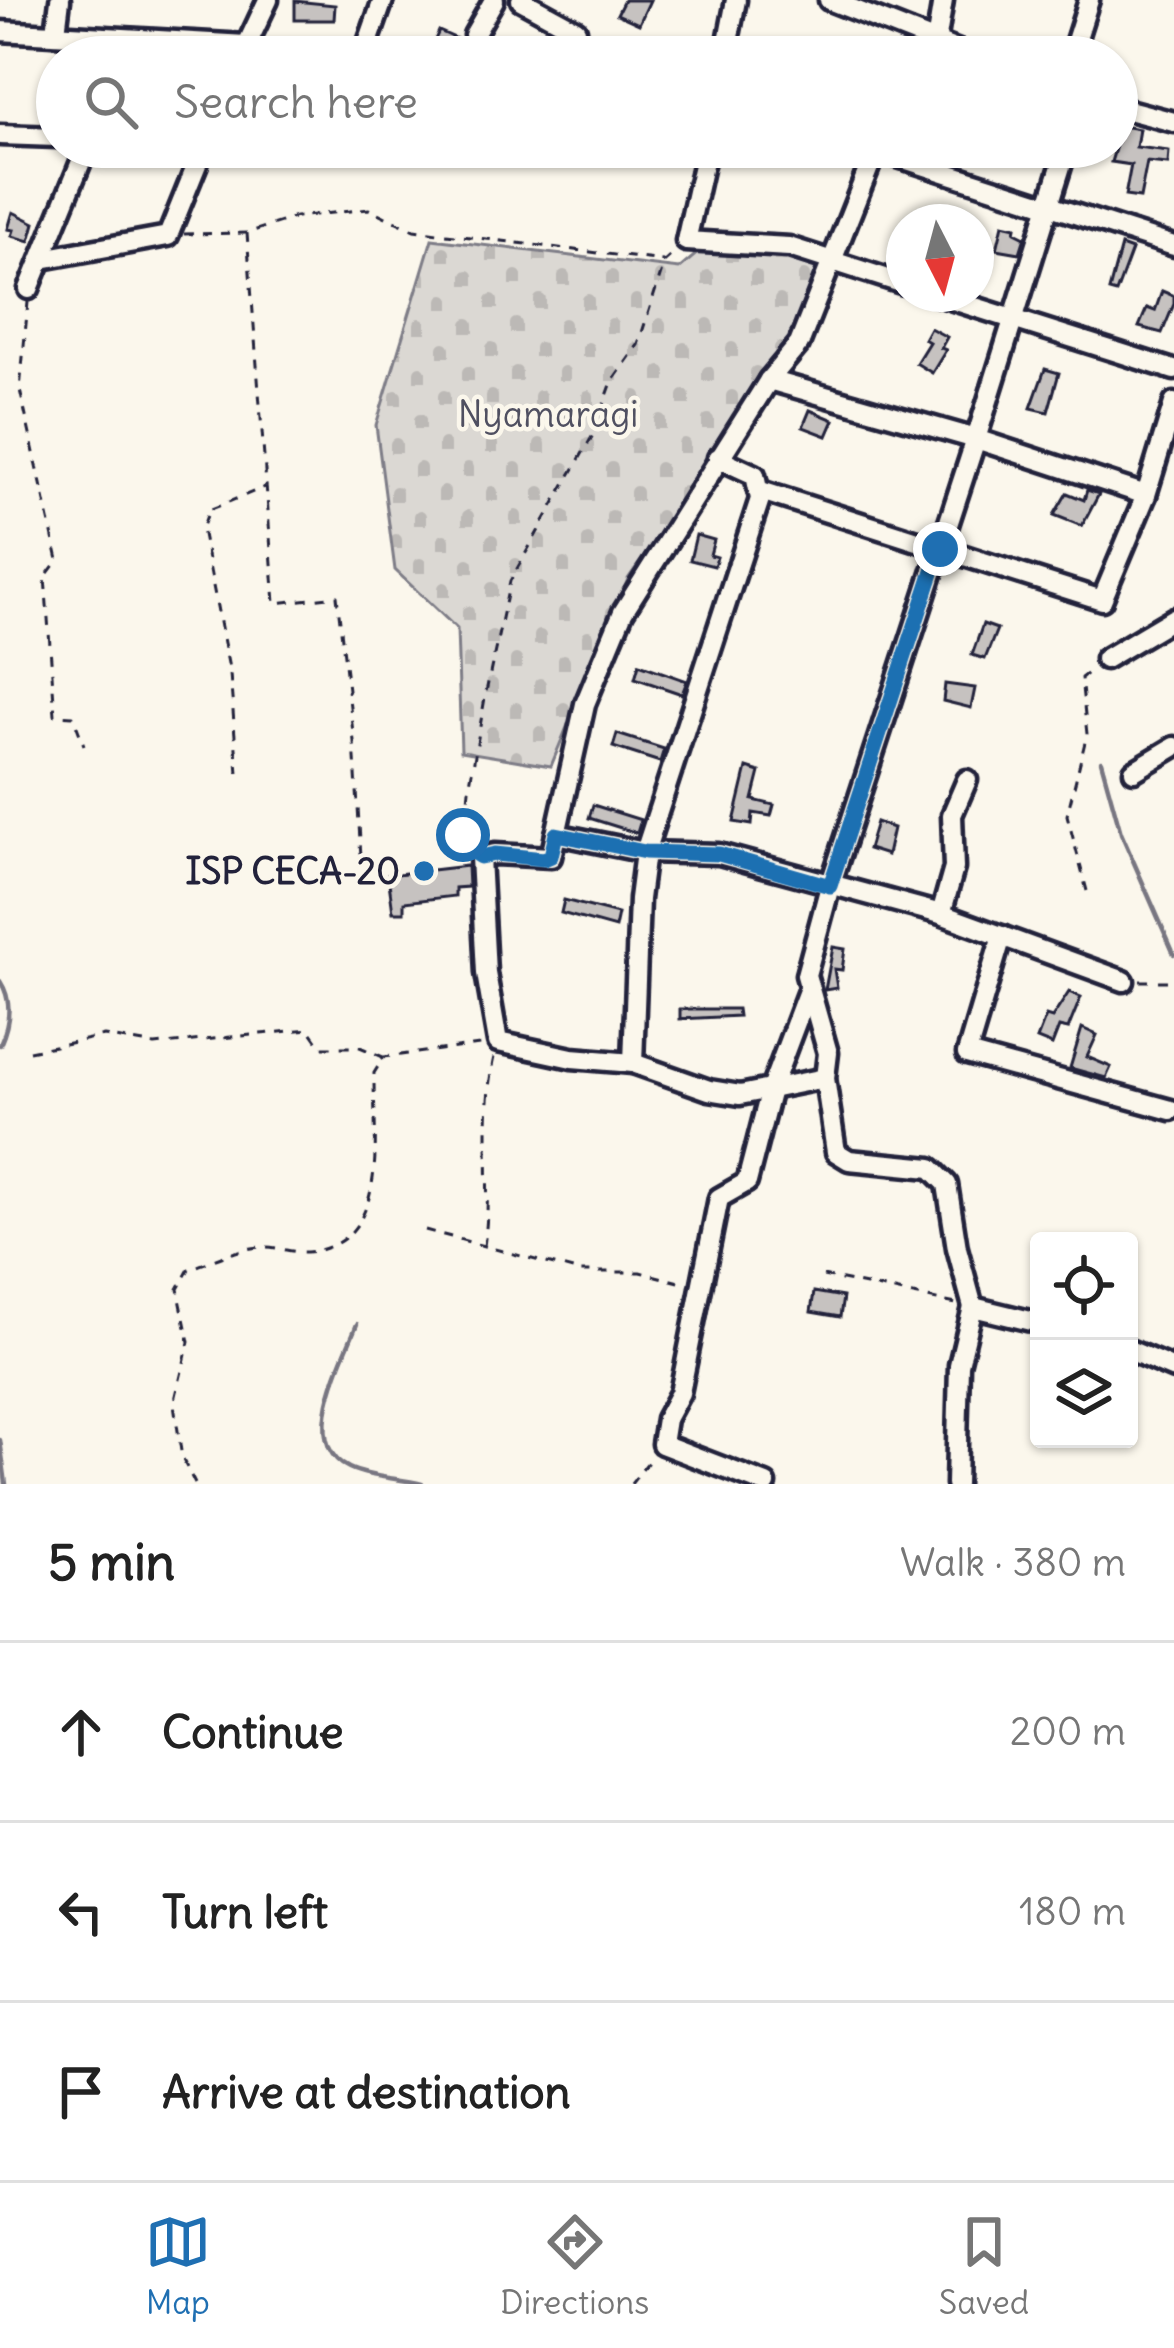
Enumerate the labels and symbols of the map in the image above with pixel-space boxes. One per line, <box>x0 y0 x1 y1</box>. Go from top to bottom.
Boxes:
north arrow <box>886 204 994 312</box>
park label: Nyamaragi <box>458 392 638 437</box>
route end <box>913 522 967 576</box>
route start <box>436 808 490 862</box>
place label: ISP CECA-20 <box>185 849 400 894</box>
marker: ISP CECA-20 <box>411 858 437 884</box>

